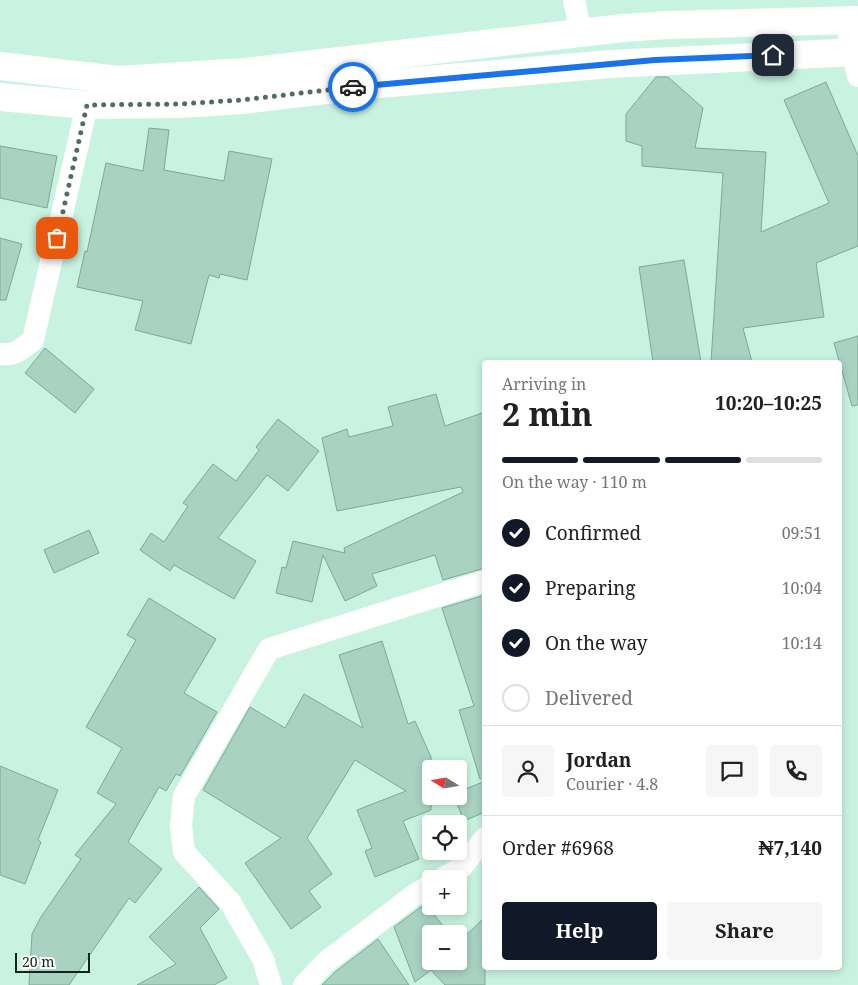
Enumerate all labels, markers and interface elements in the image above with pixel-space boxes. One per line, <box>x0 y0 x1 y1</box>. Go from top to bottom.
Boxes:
pin <box>752 34 794 76</box>
icon: home <box>759 41 787 69</box>
courier <box>328 62 378 112</box>
icon: car <box>339 73 367 101</box>
pin <box>36 217 78 259</box>
icon: bag <box>43 224 71 252</box>
text: Arriving in <box>502 373 586 395</box>
text: 10:20–10:25 <box>715 390 822 416</box>
text: 2 min <box>502 392 593 435</box>
text: On the way · 110 m <box>502 471 647 493</box>
icon: check <box>502 519 530 547</box>
text: Confirmed <box>545 520 641 546</box>
text: 09:51 <box>782 522 822 544</box>
icon: check <box>502 574 530 602</box>
text: Preparing <box>545 575 635 601</box>
text: 10:04 <box>782 577 822 599</box>
icon: check <box>502 629 530 657</box>
text: On the way <box>545 630 648 656</box>
text: 10:14 <box>782 632 822 654</box>
text: Delivered <box>545 685 633 711</box>
button: person <box>502 745 554 797</box>
button: chat <box>706 745 758 797</box>
button: phone <box>770 745 822 797</box>
text: Jordan <box>566 747 632 773</box>
north arrow <box>422 760 468 805</box>
map controls <box>422 760 467 970</box>
text: Courier · 4.8 <box>566 773 658 795</box>
button: locate <box>422 815 467 860</box>
text: Order #6968 <box>502 835 614 861</box>
text: ₦7,140 <box>759 835 822 861</box>
button: + <box>422 870 467 915</box>
button: Help <box>502 902 657 960</box>
button: Share <box>667 902 822 960</box>
button: − <box>422 925 467 970</box>
scale bar <box>15 950 90 973</box>
text: 20 m <box>22 952 55 971</box>

